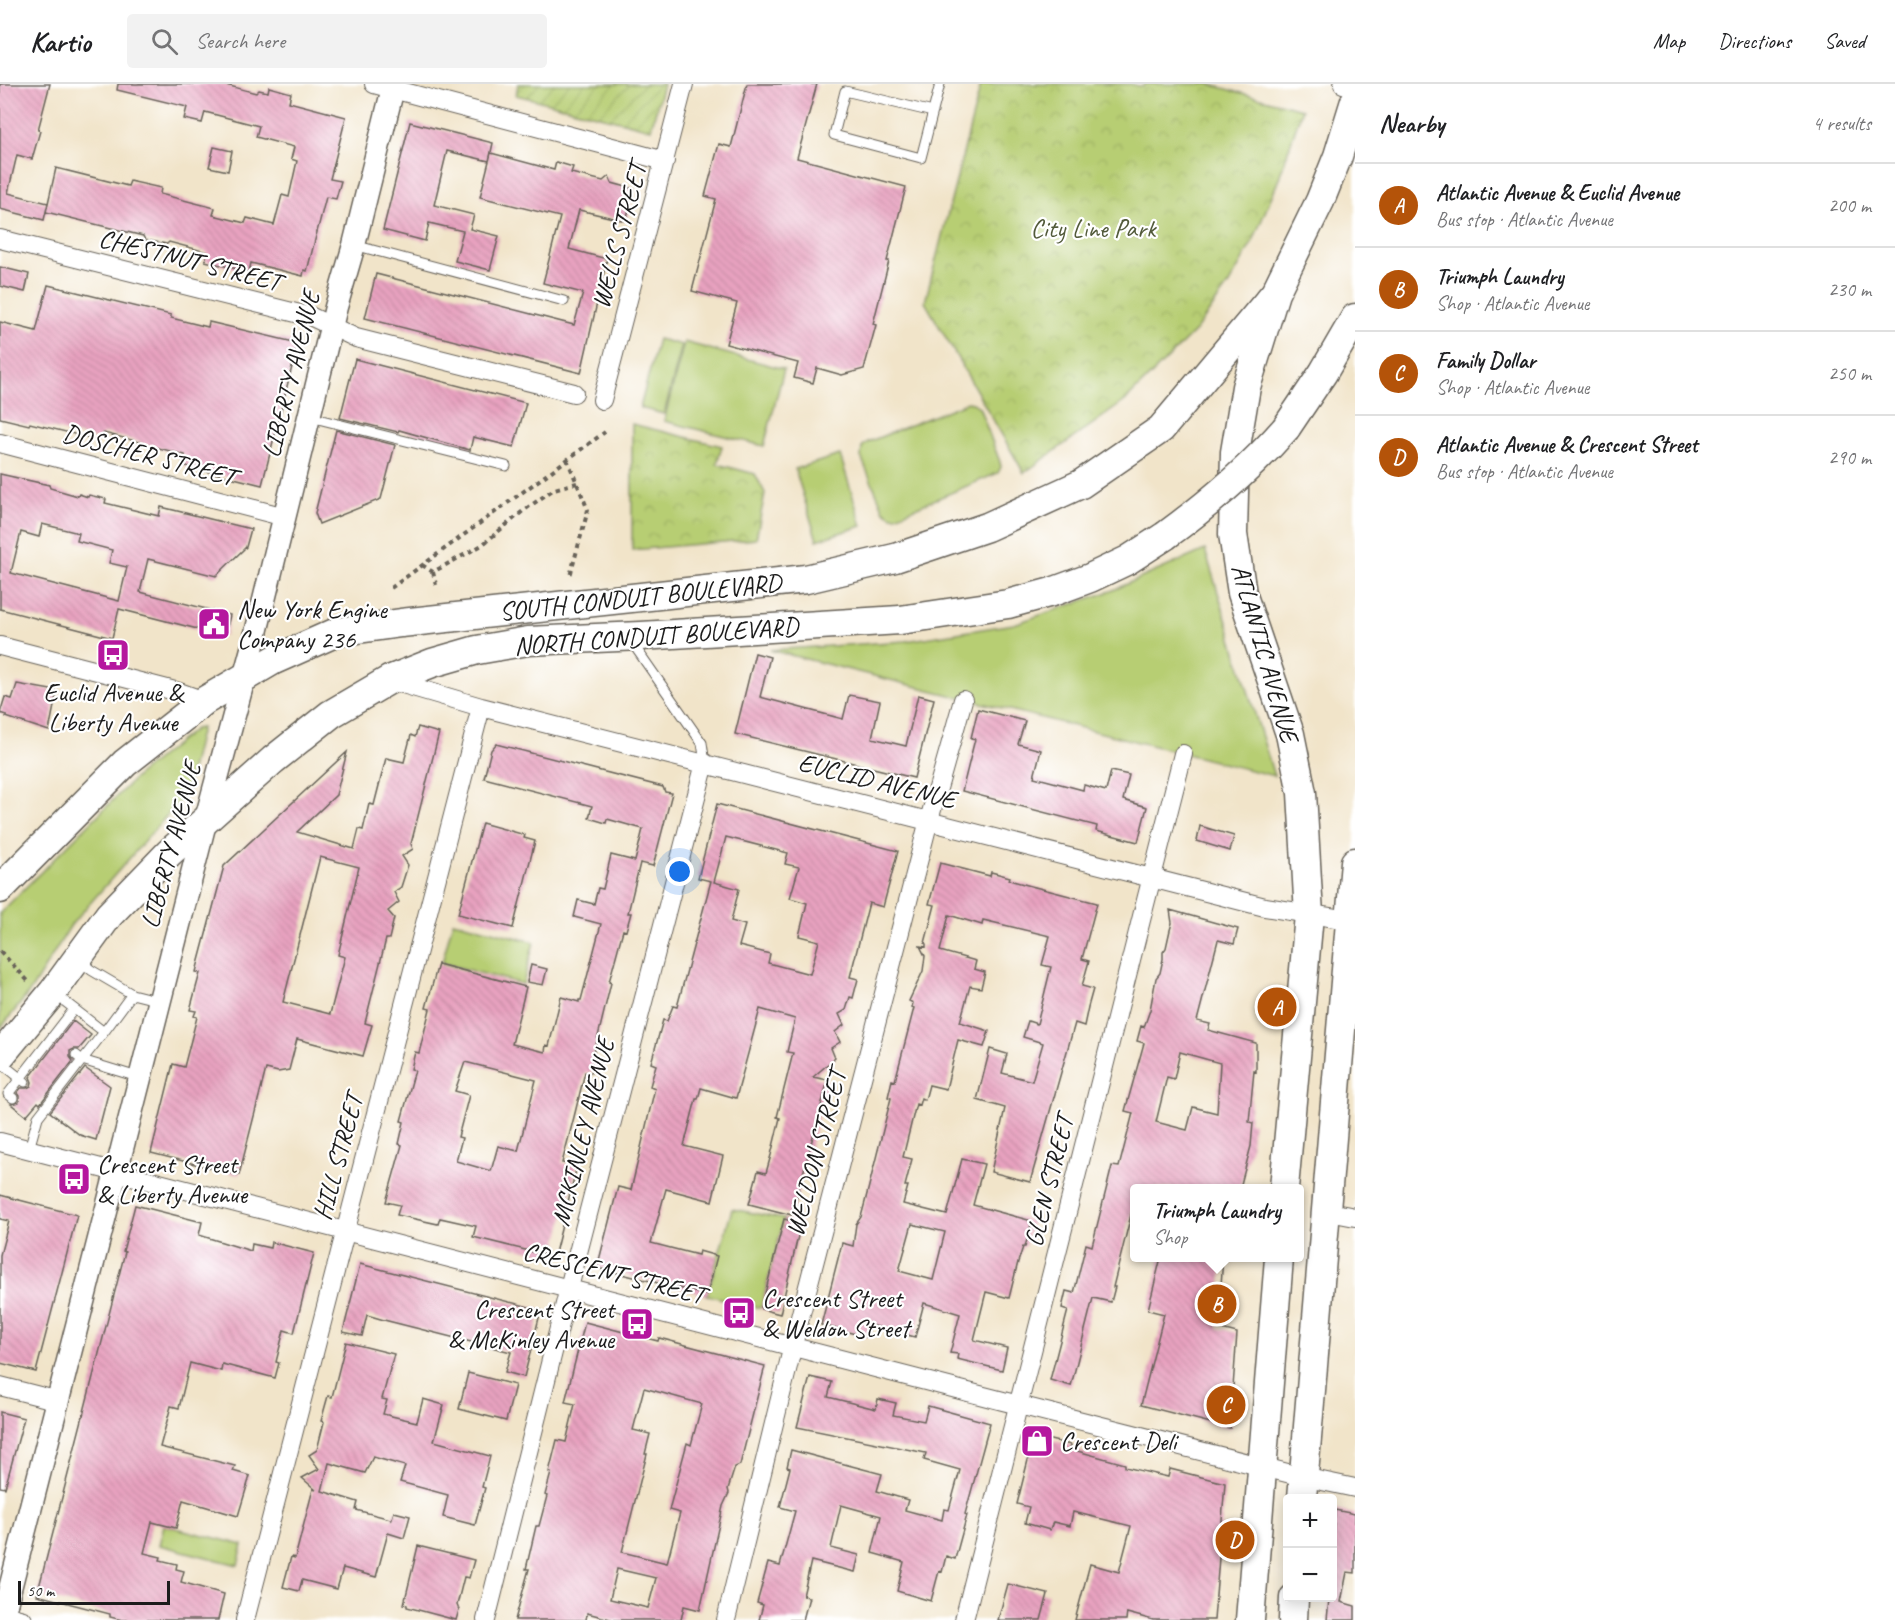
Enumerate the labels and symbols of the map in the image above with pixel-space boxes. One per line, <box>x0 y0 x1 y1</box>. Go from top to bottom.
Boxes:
street label: WELLS STREET <box>584 154 656 312</box>
park label: City Line Park <box>1031 212 1157 245</box>
street label: CHESTNUT STREET <box>96 221 289 300</box>
street label: LIBERTY AVENUE <box>254 284 329 461</box>
street label: DOSCHER STREET <box>59 416 246 496</box>
street label: ATLANTIC AVENUE <box>1224 560 1307 749</box>
street label: SOUTH CONDUIT BOULEVARD <box>498 565 785 628</box>
place label: New York Engine Company 236 <box>237 593 388 656</box>
public building icon: New York Engine Company 236 <box>196 606 232 642</box>
street label: NORTH CONDUIT BOULEVARD <box>513 609 801 662</box>
bus stop icon: Euclid Avenue & Liberty Avenue <box>95 637 131 673</box>
place label: Euclid Avenue & Liberty Avenue <box>43 676 186 739</box>
street label: EUCLID AVENUE <box>795 746 962 817</box>
street label: LIBERTY AVENUE <box>133 755 210 932</box>
your location <box>665 857 694 886</box>
pin: A <box>1258 984 1296 1030</box>
street label: MCKINLEY AVENUE <box>544 1031 623 1229</box>
street label: WELDON STREET <box>778 1061 856 1239</box>
street label: HILL STREET <box>305 1086 372 1223</box>
street label: GLEN STREET <box>1017 1107 1082 1250</box>
place label: Crescent Street & Liberty Avenue <box>97 1148 248 1211</box>
bus stop icon: Crescent Street & Liberty Avenue <box>56 1161 92 1197</box>
street label: CRESCENT STREET <box>520 1234 713 1313</box>
place label: Crescent Street & Weldon Street <box>762 1282 912 1345</box>
pin: B <box>1198 1282 1236 1326</box>
place label: Crescent Street & McKinley Avenue <box>448 1293 616 1356</box>
bus stop icon: Crescent Street & Weldon Street <box>721 1295 757 1331</box>
bus stop icon: Crescent Street & McKinley Avenue <box>619 1306 655 1342</box>
pin: C <box>1206 1382 1246 1428</box>
shop icon: Crescent Deli <box>1019 1423 1055 1459</box>
place label: Crescent Deli <box>1060 1425 1180 1458</box>
pin: D <box>1216 1518 1254 1562</box>
scale bar <box>18 1578 170 1606</box>

